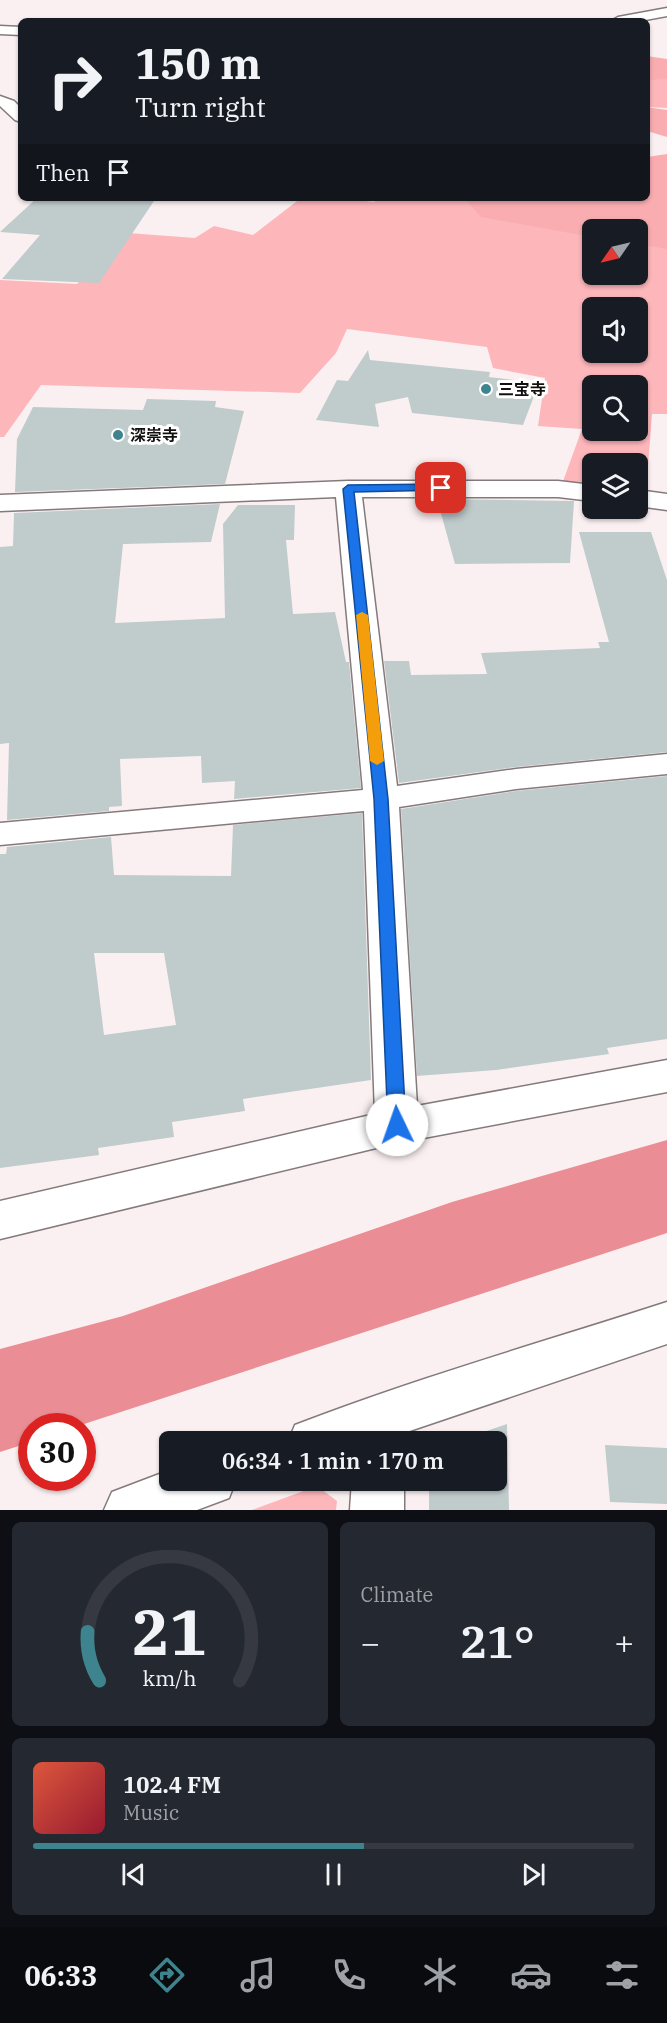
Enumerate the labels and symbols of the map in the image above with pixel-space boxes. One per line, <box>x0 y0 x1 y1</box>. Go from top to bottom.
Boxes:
north arrow <box>582 219 648 285</box>
place label: 三宝寺 <box>498 379 546 399</box>
marker: 三宝寺 <box>479 382 493 396</box>
place label: 深崇寺 <box>130 425 178 445</box>
marker: 深崇寺 <box>111 428 125 442</box>
pin <box>415 462 466 513</box>
position arrow <box>365 1093 429 1157</box>
speed limit sign: 30 <box>18 1413 96 1491</box>

